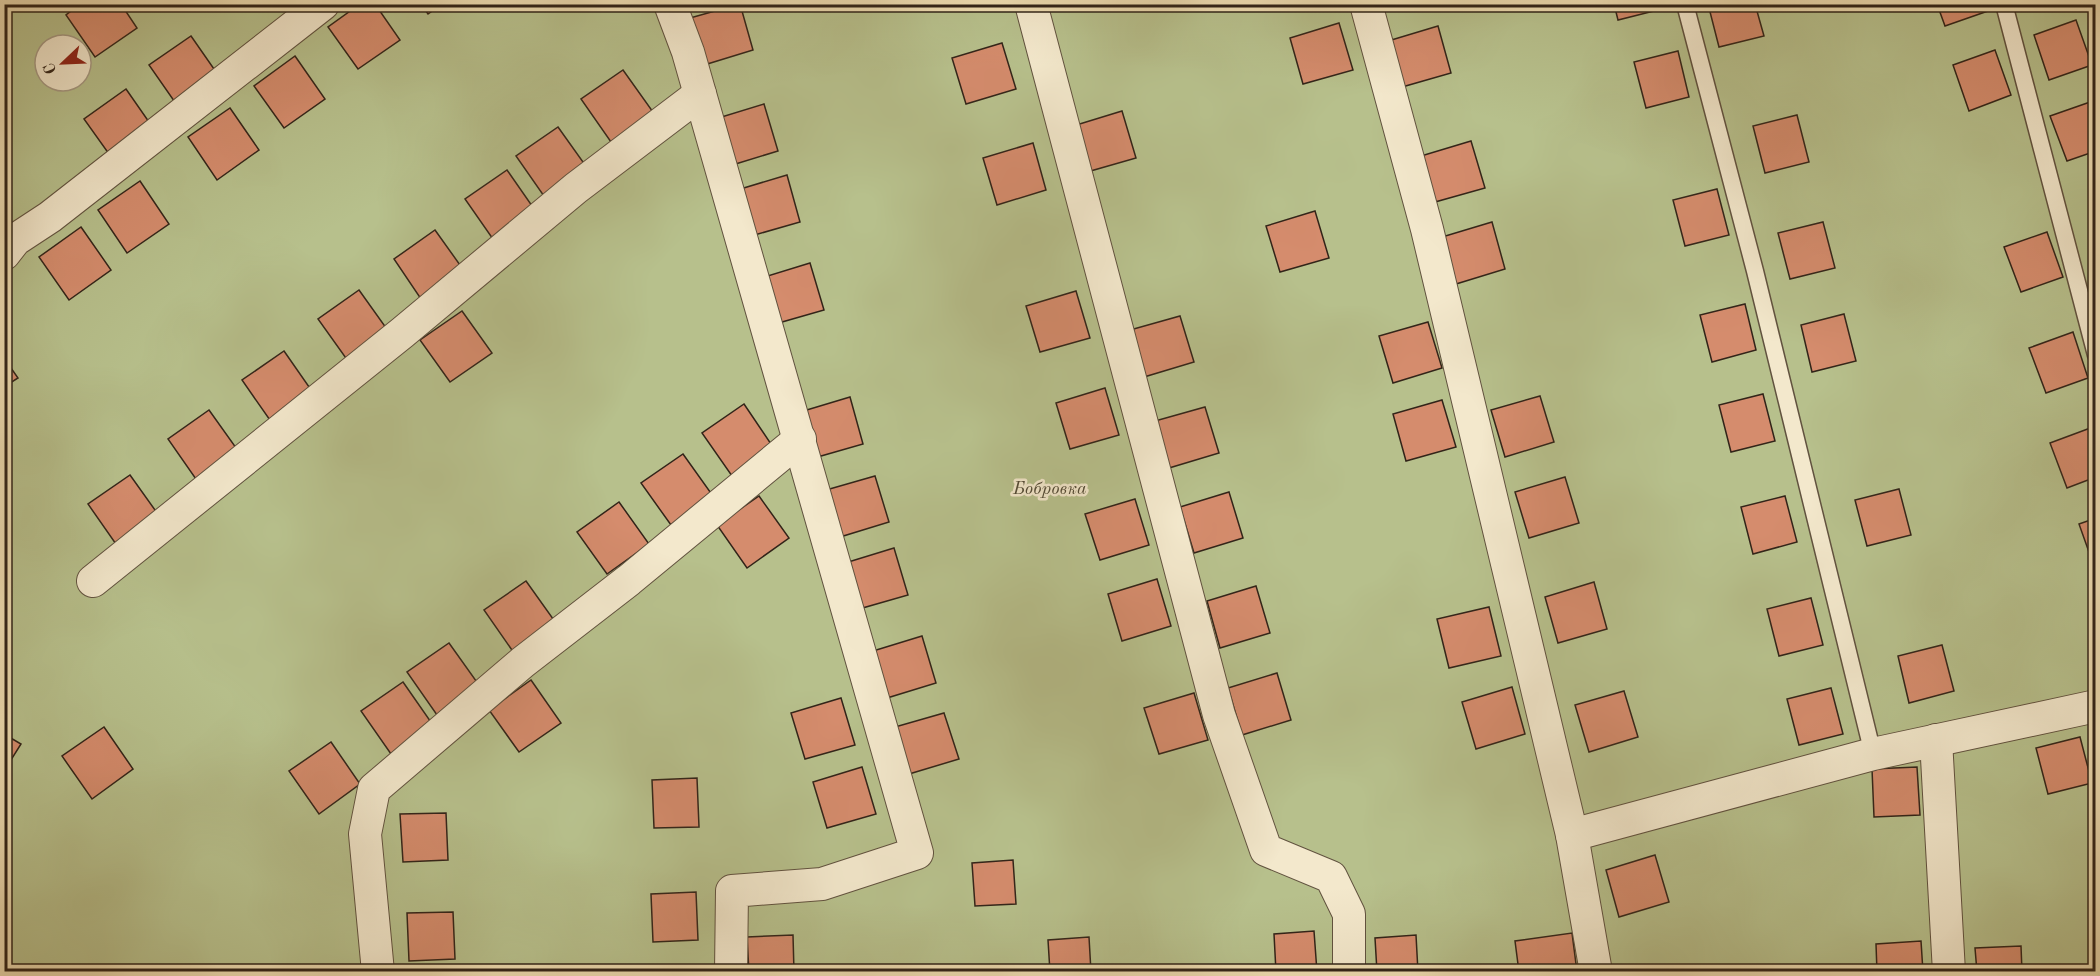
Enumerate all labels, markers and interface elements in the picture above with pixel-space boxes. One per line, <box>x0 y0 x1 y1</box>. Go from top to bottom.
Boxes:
north arrow <box>33 33 93 93</box>
text: С <box>42 60 60 76</box>
park label: Бобровка <box>1012 480 1087 498</box>

